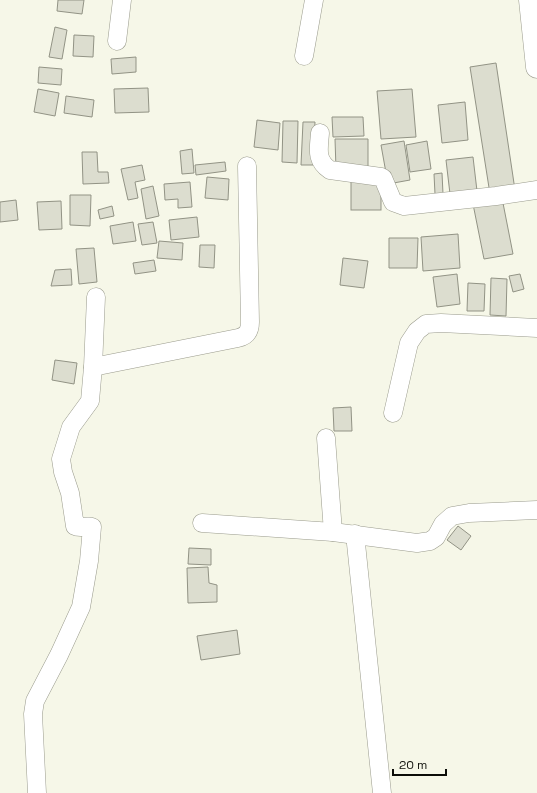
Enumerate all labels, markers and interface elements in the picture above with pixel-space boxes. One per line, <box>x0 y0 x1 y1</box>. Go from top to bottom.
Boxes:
scale bar <box>393 751 446 777</box>
text: 20 m <box>399 757 427 773</box>

